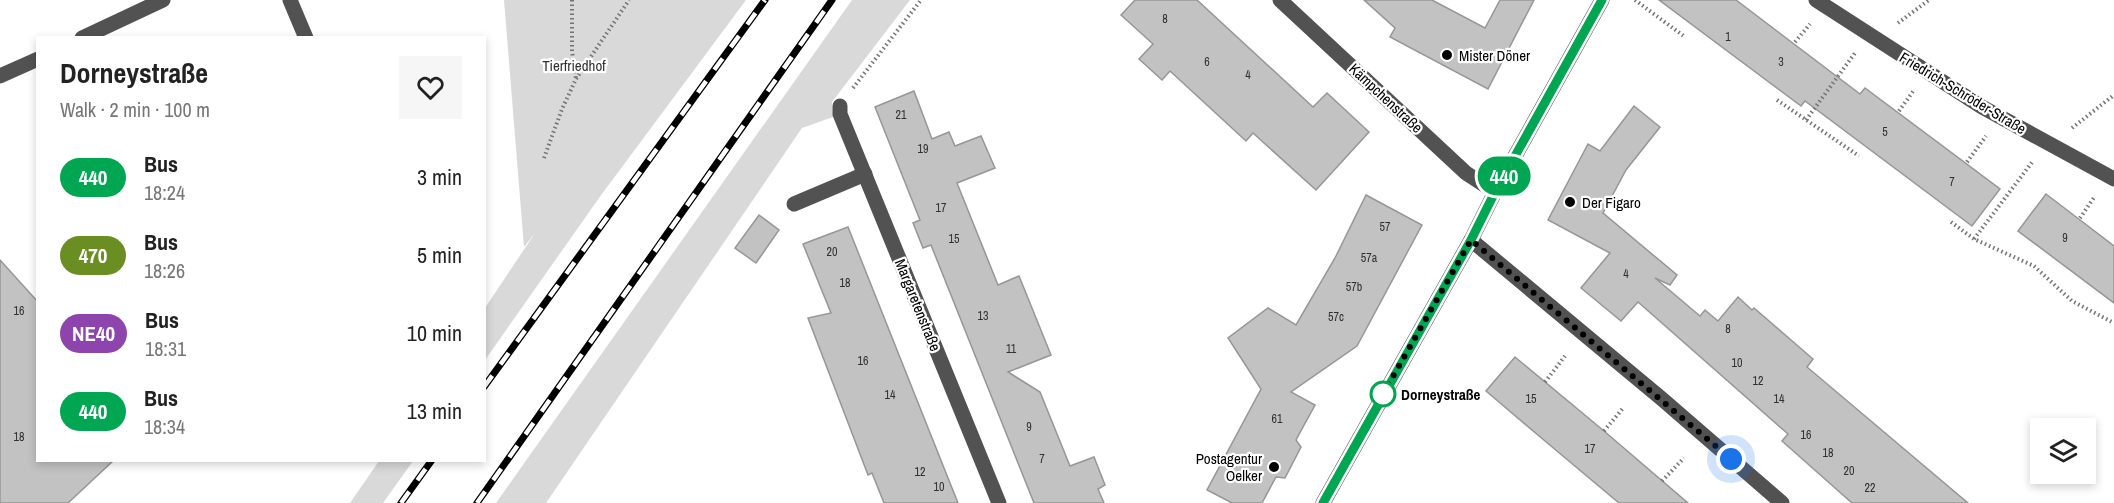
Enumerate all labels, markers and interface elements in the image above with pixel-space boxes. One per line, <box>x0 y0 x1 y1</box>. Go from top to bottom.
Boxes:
house number: 8 <box>1162 11 1168 27</box>
house number: 1 <box>1725 29 1731 45</box>
place label: Mister Döner <box>1459 45 1530 66</box>
street label: Friedrich-Schröder-Straße <box>1896 47 2030 139</box>
marker: Mister Döner <box>1440 48 1454 62</box>
text: Dorneystraße <box>60 54 208 92</box>
house number: 6 <box>1204 54 1210 70</box>
house number: 3 <box>1778 54 1784 70</box>
park label: Tierfriedhof <box>542 55 606 76</box>
button: heart <box>399 56 462 119</box>
street label: Kämpchenstraße <box>1345 58 1428 138</box>
house number: 4 <box>1245 67 1251 83</box>
text: Walk · 2 min · 100 m <box>60 96 210 123</box>
house number: 21 <box>896 107 907 123</box>
house number: 5 <box>1882 124 1888 140</box>
house number: 19 <box>918 141 928 157</box>
text: Bus <box>144 149 178 179</box>
line badge: 440 <box>1470 156 1538 195</box>
text: 3 min <box>417 162 462 192</box>
text: 440 <box>1490 162 1518 191</box>
text: 440 <box>79 163 107 192</box>
house number: 7 <box>1949 174 1955 190</box>
text: 18:24 <box>144 179 185 206</box>
place label: Der Figaro <box>1582 192 1641 213</box>
marker: Der Figaro <box>1563 195 1577 209</box>
house number: 17 <box>936 200 947 216</box>
house number: 57 <box>1380 219 1391 235</box>
text: Bus <box>144 227 178 257</box>
house number: 9 <box>2062 230 2068 246</box>
house number: 15 <box>949 231 960 247</box>
text: 5 min <box>417 240 462 270</box>
text: 470 <box>79 241 107 270</box>
house number: 20 <box>827 244 837 260</box>
house number: 57a <box>1361 250 1378 266</box>
street label: Margaretenstraße <box>890 256 946 354</box>
text: 18:26 <box>144 257 185 284</box>
house number: 4 <box>1623 266 1629 282</box>
house number: 18 <box>840 275 850 291</box>
house number: 57b <box>1346 279 1362 295</box>
house number: 16 <box>14 303 24 319</box>
text: Bus <box>145 305 179 335</box>
house number: 13 <box>978 308 988 324</box>
house number: 57c <box>1328 309 1344 325</box>
text: 10 min <box>407 318 462 348</box>
text: NE40 <box>72 319 115 348</box>
house number: 8 <box>1725 321 1731 337</box>
text: 18:31 <box>145 335 186 362</box>
house number: 11 <box>1006 341 1017 357</box>
house number: 16 <box>858 353 868 369</box>
house number: 10 <box>1732 355 1742 371</box>
house number: 12 <box>1753 373 1763 389</box>
marker: Dorneystraße <box>1370 381 1396 407</box>
text: Bus <box>144 383 178 413</box>
place label: Dorneystraße <box>1401 384 1480 405</box>
house number: 14 <box>885 387 896 403</box>
house number: 15 <box>1526 391 1537 407</box>
house number: 14 <box>1774 391 1785 407</box>
text: 13 min <box>407 396 462 426</box>
text: 440 <box>79 397 107 426</box>
house number: 61 <box>1272 411 1283 427</box>
text: 18:34 <box>144 413 185 440</box>
map controls <box>2030 418 2096 484</box>
button: layers <box>2030 418 2096 484</box>
house number: 9 <box>1026 419 1032 435</box>
house number: 16 <box>1801 427 1811 443</box>
house number: 18 <box>14 429 24 445</box>
house number: 17 <box>1585 441 1596 457</box>
your location <box>1716 444 1746 474</box>
house number: 18 <box>1823 445 1833 461</box>
place label: Postagentur Oelker <box>1196 448 1262 486</box>
house number: 7 <box>1039 451 1045 467</box>
marker: Postagentur Oelker <box>1267 460 1281 474</box>
house number: 20 <box>1844 463 1854 479</box>
house number: 12 <box>915 464 925 480</box>
house number: 10 <box>934 479 944 495</box>
house number: 22 <box>1865 480 1875 496</box>

